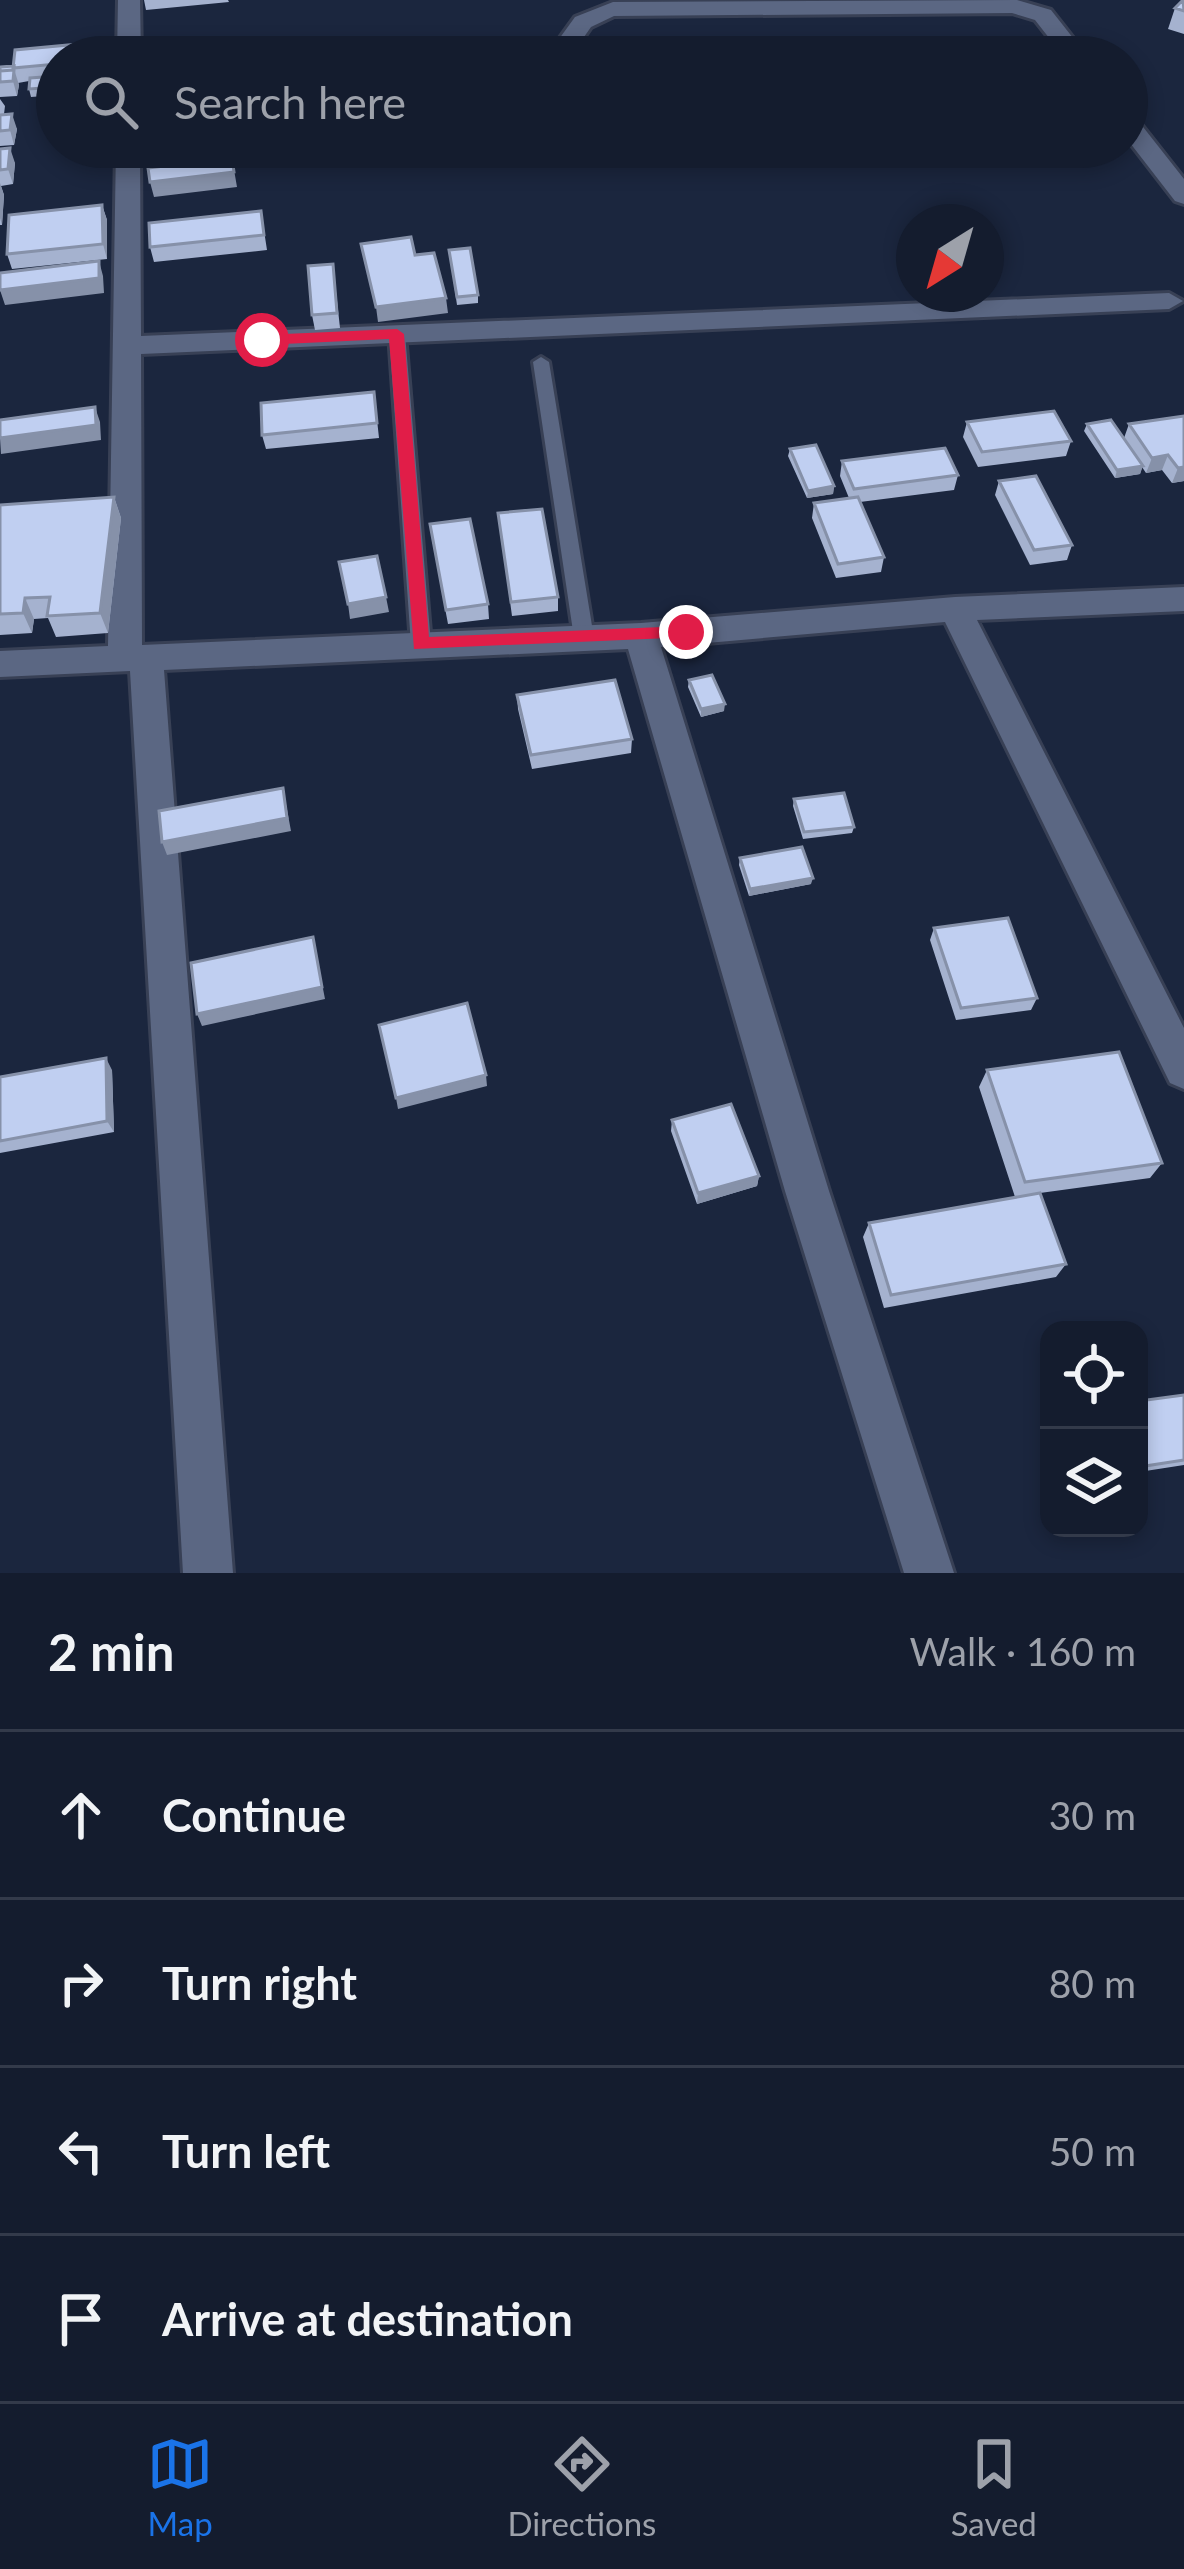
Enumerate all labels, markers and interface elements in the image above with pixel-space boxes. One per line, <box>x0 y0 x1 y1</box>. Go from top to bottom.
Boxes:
search box <box>36 36 1148 168</box>
icon: search <box>78 69 144 135</box>
text: Search here <box>174 75 406 129</box>
north arrow <box>896 204 1004 312</box>
route start <box>235 313 289 367</box>
route end <box>659 605 713 659</box>
map controls <box>1040 1321 1148 1537</box>
button: locate <box>1040 1321 1148 1429</box>
button: layers <box>1040 1429 1148 1537</box>
text: 2 min <box>48 1621 174 1682</box>
text: Walk · 160 m <box>909 1628 1136 1674</box>
icon: ahead <box>48 1782 114 1848</box>
text: Continue <box>162 1788 346 1842</box>
text: 30 m <box>1049 1792 1136 1838</box>
icon: right <box>48 1950 114 2016</box>
text: Turn right <box>162 1956 357 2010</box>
text: 80 m <box>1049 1960 1136 2006</box>
icon: left <box>48 2118 114 2184</box>
text: Turn left <box>162 2124 330 2178</box>
text: 50 m <box>1049 2128 1136 2174</box>
icon: arrive <box>48 2286 114 2352</box>
text: Arrive at destination <box>162 2292 573 2346</box>
tab: Map <box>147 2431 213 2543</box>
tab: Directions <box>507 2431 656 2543</box>
tab: Saved <box>951 2431 1037 2543</box>

